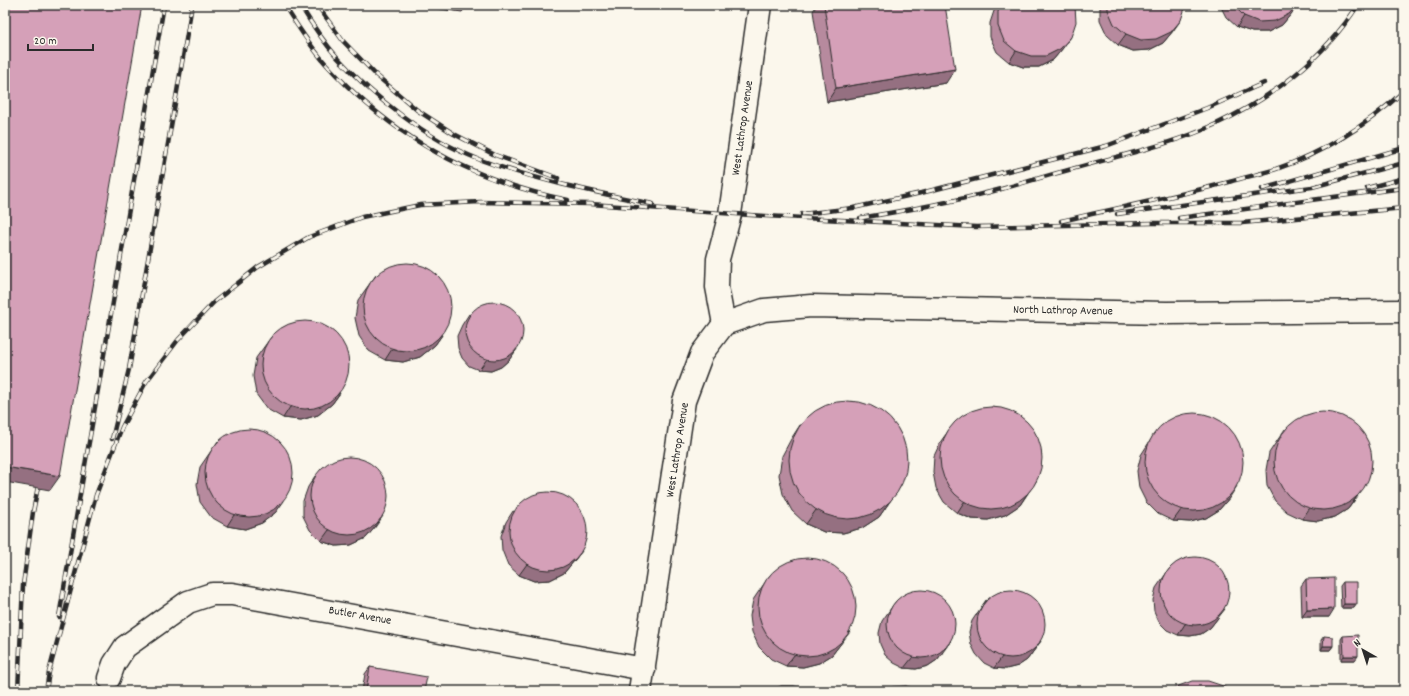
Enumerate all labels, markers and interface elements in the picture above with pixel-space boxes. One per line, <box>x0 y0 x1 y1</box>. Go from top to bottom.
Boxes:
scale bar <box>28 26 93 52</box>
text: 20 m <box>34 33 57 50</box>
street label: West Lathrop Avenue <box>728 79 758 177</box>
street label: North Lathrop Avenue <box>1013 302 1113 320</box>
street label: West Lathrop Avenue <box>662 401 694 499</box>
street label: Butler Avenue <box>327 602 393 630</box>
north arrow <box>1343 630 1383 670</box>
text: N <box>1351 636 1366 652</box>

